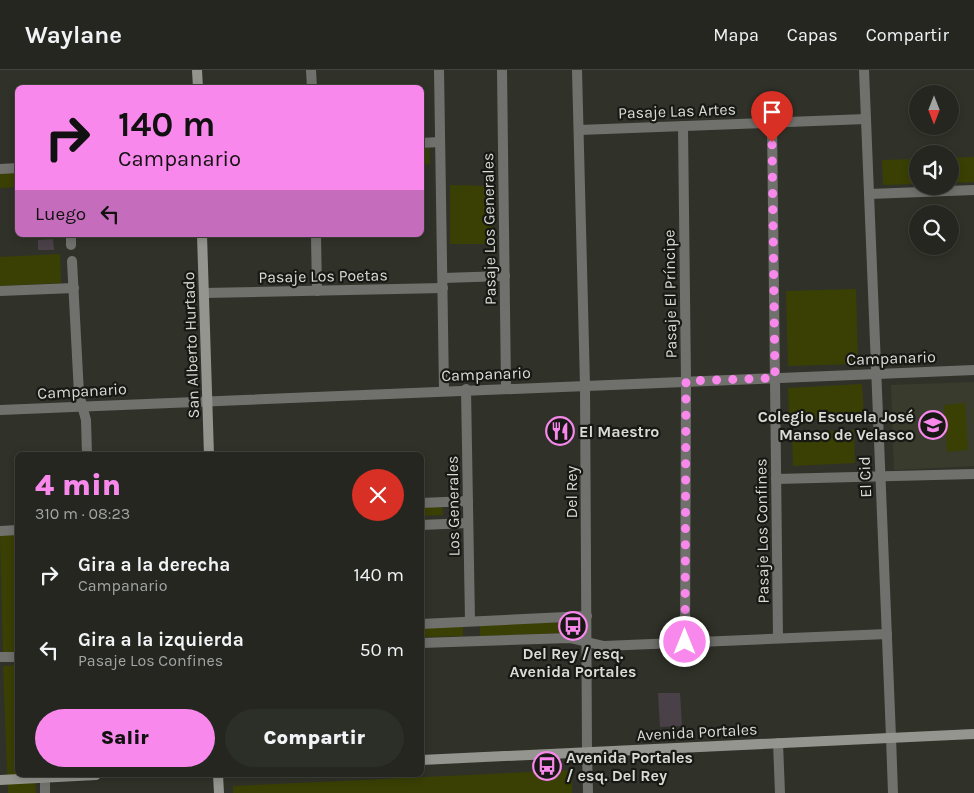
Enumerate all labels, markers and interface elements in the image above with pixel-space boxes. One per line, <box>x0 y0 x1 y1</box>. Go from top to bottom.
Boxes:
text: Waylane <box>25 21 122 49</box>
text: Mapa <box>713 24 759 46</box>
text: Capas <box>787 24 838 46</box>
text: Compartir <box>866 24 949 46</box>
north arrow <box>909 85 959 135</box>
map controls <box>909 85 959 255</box>
pin <box>751 91 793 142</box>
icon: arrive <box>758 98 786 126</box>
street label: Pasaje Las Artes <box>618 99 736 123</box>
text: 140 m <box>118 104 216 145</box>
icon: right <box>35 105 100 170</box>
button: sound <box>909 145 959 195</box>
text: Campanario <box>118 146 241 172</box>
street label: Pasaje Los Generales <box>478 153 500 305</box>
icon: left <box>96 200 124 228</box>
text: Luego <box>35 203 86 225</box>
button: search <box>909 205 959 255</box>
street label: Pasaje El Príncipe <box>659 229 681 359</box>
street label: Pasaje Los Poetas <box>258 265 388 287</box>
street label: San Alberto Hurtado <box>179 271 203 419</box>
street label: Campanario <box>846 347 936 369</box>
street label: Campanario <box>441 363 531 385</box>
street label: Campanario <box>37 379 127 403</box>
place label: Colegio Escuela José Manso de Velasco <box>758 407 914 444</box>
school or university icon: Colegio Escuela José Manso de Velasco <box>918 410 948 440</box>
restaurant icon: El Maestro <box>545 416 575 446</box>
place label: El Maestro <box>579 422 659 441</box>
street label: Los Generales <box>443 456 463 556</box>
street label: El Cid <box>855 456 875 498</box>
street label: Pasaje Los Confines <box>751 458 773 604</box>
street label: Del Rey <box>562 465 581 518</box>
text: 4 min <box>35 467 121 503</box>
button: close <box>352 469 404 521</box>
text: 310 m · 08:23 <box>35 504 130 523</box>
text: Gira a la derecha <box>78 554 230 576</box>
icon: right <box>35 561 63 589</box>
text: 140 m <box>354 564 404 586</box>
text: Campanario <box>78 576 168 595</box>
bus stop icon: Del Rey / esq. Avenida Portales <box>558 611 588 641</box>
position arrow <box>658 615 710 667</box>
text: Gira a la izquierda <box>78 629 244 651</box>
icon: left <box>35 636 63 664</box>
text: 50 m <box>360 639 404 661</box>
place label: Del Rey / esq. Avenida Portales <box>509 644 637 681</box>
text: Pasaje Los Confines <box>78 651 223 670</box>
button: Salir <box>35 709 215 767</box>
button: Compartir <box>225 709 404 767</box>
street label: Avenida Portales <box>636 719 758 745</box>
place label: Avenida Portales / esq. Del Rey <box>566 748 693 785</box>
bus stop icon: Avenida Portales / esq. Del Rey <box>532 751 562 781</box>

